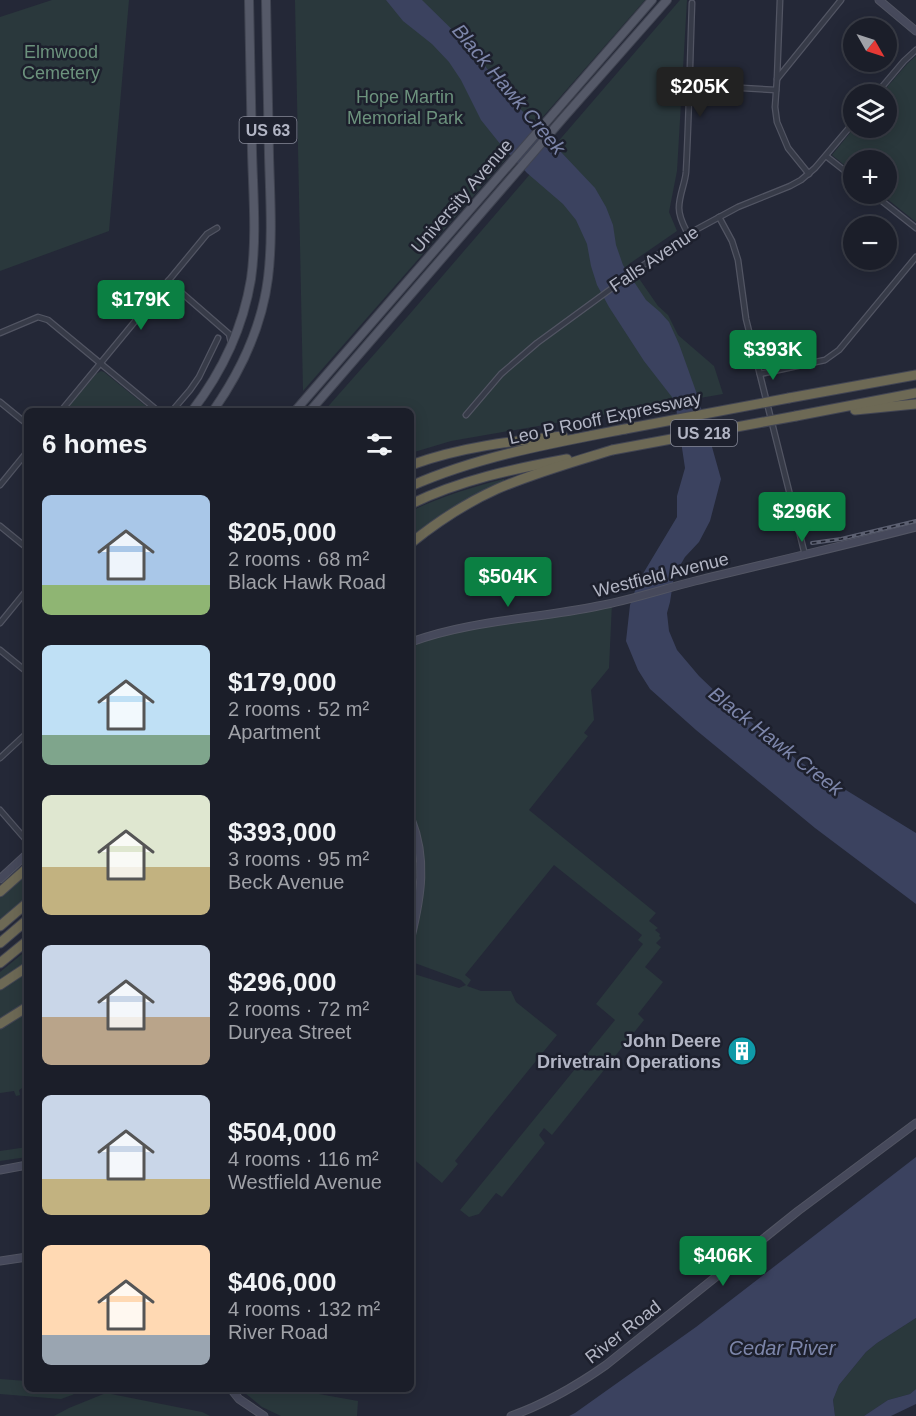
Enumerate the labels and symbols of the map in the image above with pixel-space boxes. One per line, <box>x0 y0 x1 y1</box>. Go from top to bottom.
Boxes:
north arrow <box>843 18 897 72</box>
water label: Black Hawk Creek <box>448 19 571 159</box>
park label: Elmwood Cemetery <box>22 42 100 83</box>
pin: $205K <box>658 67 742 118</box>
park label: Hope Martin Memorial Park <box>347 87 464 128</box>
road number: US 63 <box>240 117 296 143</box>
street label: University Avenue <box>407 135 517 257</box>
street label: Falls Avenue <box>606 222 702 296</box>
pin: $179K <box>99 280 183 331</box>
pin: $393K <box>731 330 815 381</box>
street label: Leo P Rooff Expressway <box>507 388 703 448</box>
road number: US 218 <box>671 420 737 446</box>
pin: $296K <box>760 492 844 543</box>
street label: Westfield Avenue <box>591 549 731 601</box>
pin: $504K <box>466 557 550 608</box>
water label: Black Hawk Creek <box>705 682 848 801</box>
place label: John Deere Drivetrain Operations <box>537 1031 721 1072</box>
building icon: John Deere Drivetrain Operations <box>726 1035 758 1067</box>
pin: $406K <box>681 1236 765 1287</box>
street label: River Road <box>581 1296 665 1368</box>
water label: Cedar River <box>729 1337 837 1359</box>

